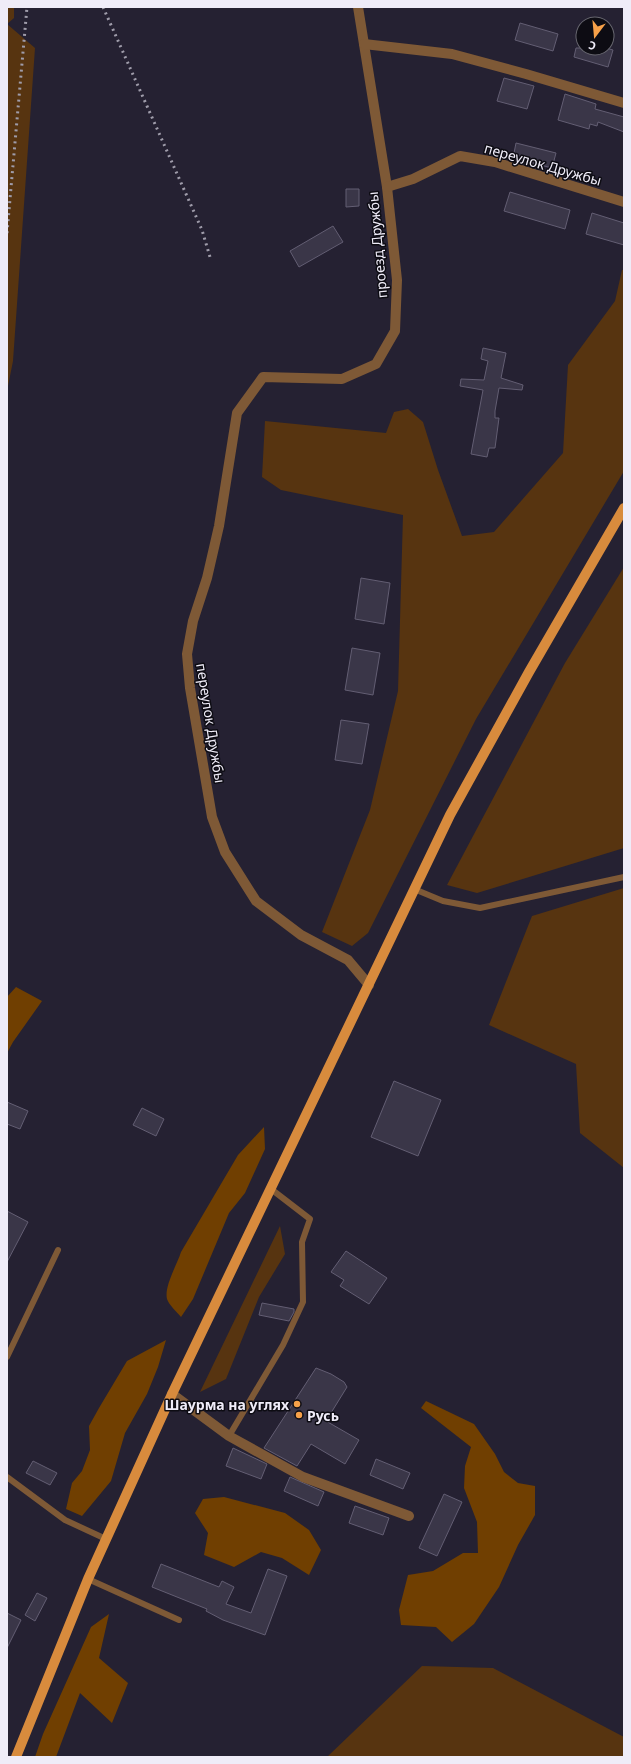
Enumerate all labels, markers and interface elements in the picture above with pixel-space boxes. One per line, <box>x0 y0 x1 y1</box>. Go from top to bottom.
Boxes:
north arrow <box>575 16 615 56</box>
text: С <box>587 38 598 54</box>
street label: переулок Дружбы <box>482 138 604 190</box>
street label: проезд Дружбы <box>363 191 391 299</box>
street label: переулок Дружбы <box>192 662 230 784</box>
place label: Шаурма на углях <box>165 1395 290 1414</box>
marker: Шаурма на углях <box>292 1399 302 1409</box>
place label: Русь <box>307 1406 339 1425</box>
marker: Русь <box>294 1410 304 1420</box>

